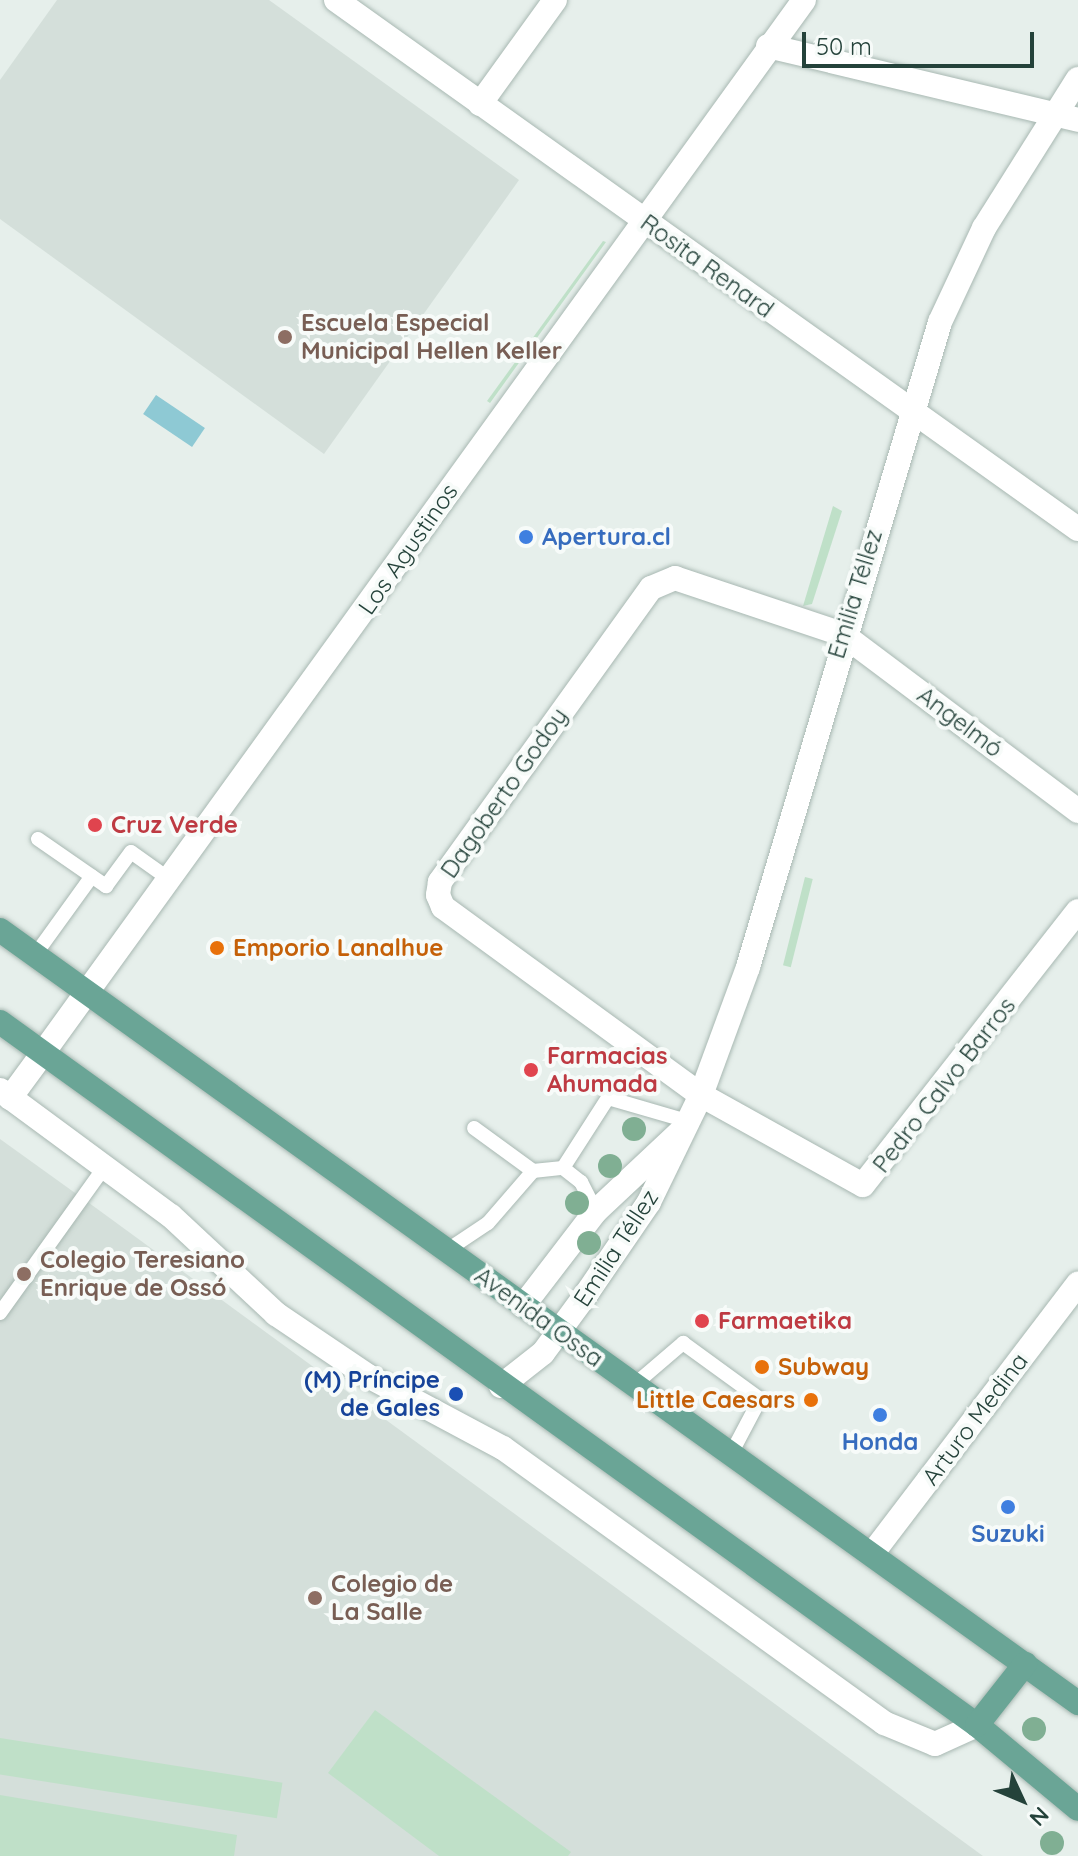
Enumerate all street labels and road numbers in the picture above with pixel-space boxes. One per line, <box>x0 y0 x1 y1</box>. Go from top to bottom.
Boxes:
street label: Rosita Renard <box>635 208 779 324</box>
street label: Los Agustinos <box>352 478 464 620</box>
street label: Emilia Téllez <box>822 526 888 662</box>
street label: Angelmó <box>912 681 1008 763</box>
street label: Dagoberto Godoy <box>435 702 573 884</box>
street label: Pedro Calvo Barros <box>867 992 1021 1178</box>
street label: Emilia Téllez <box>568 1184 664 1312</box>
street label: Avenida Ossa <box>469 1261 609 1373</box>
street label: Arturo Medina <box>916 1347 1034 1491</box>

